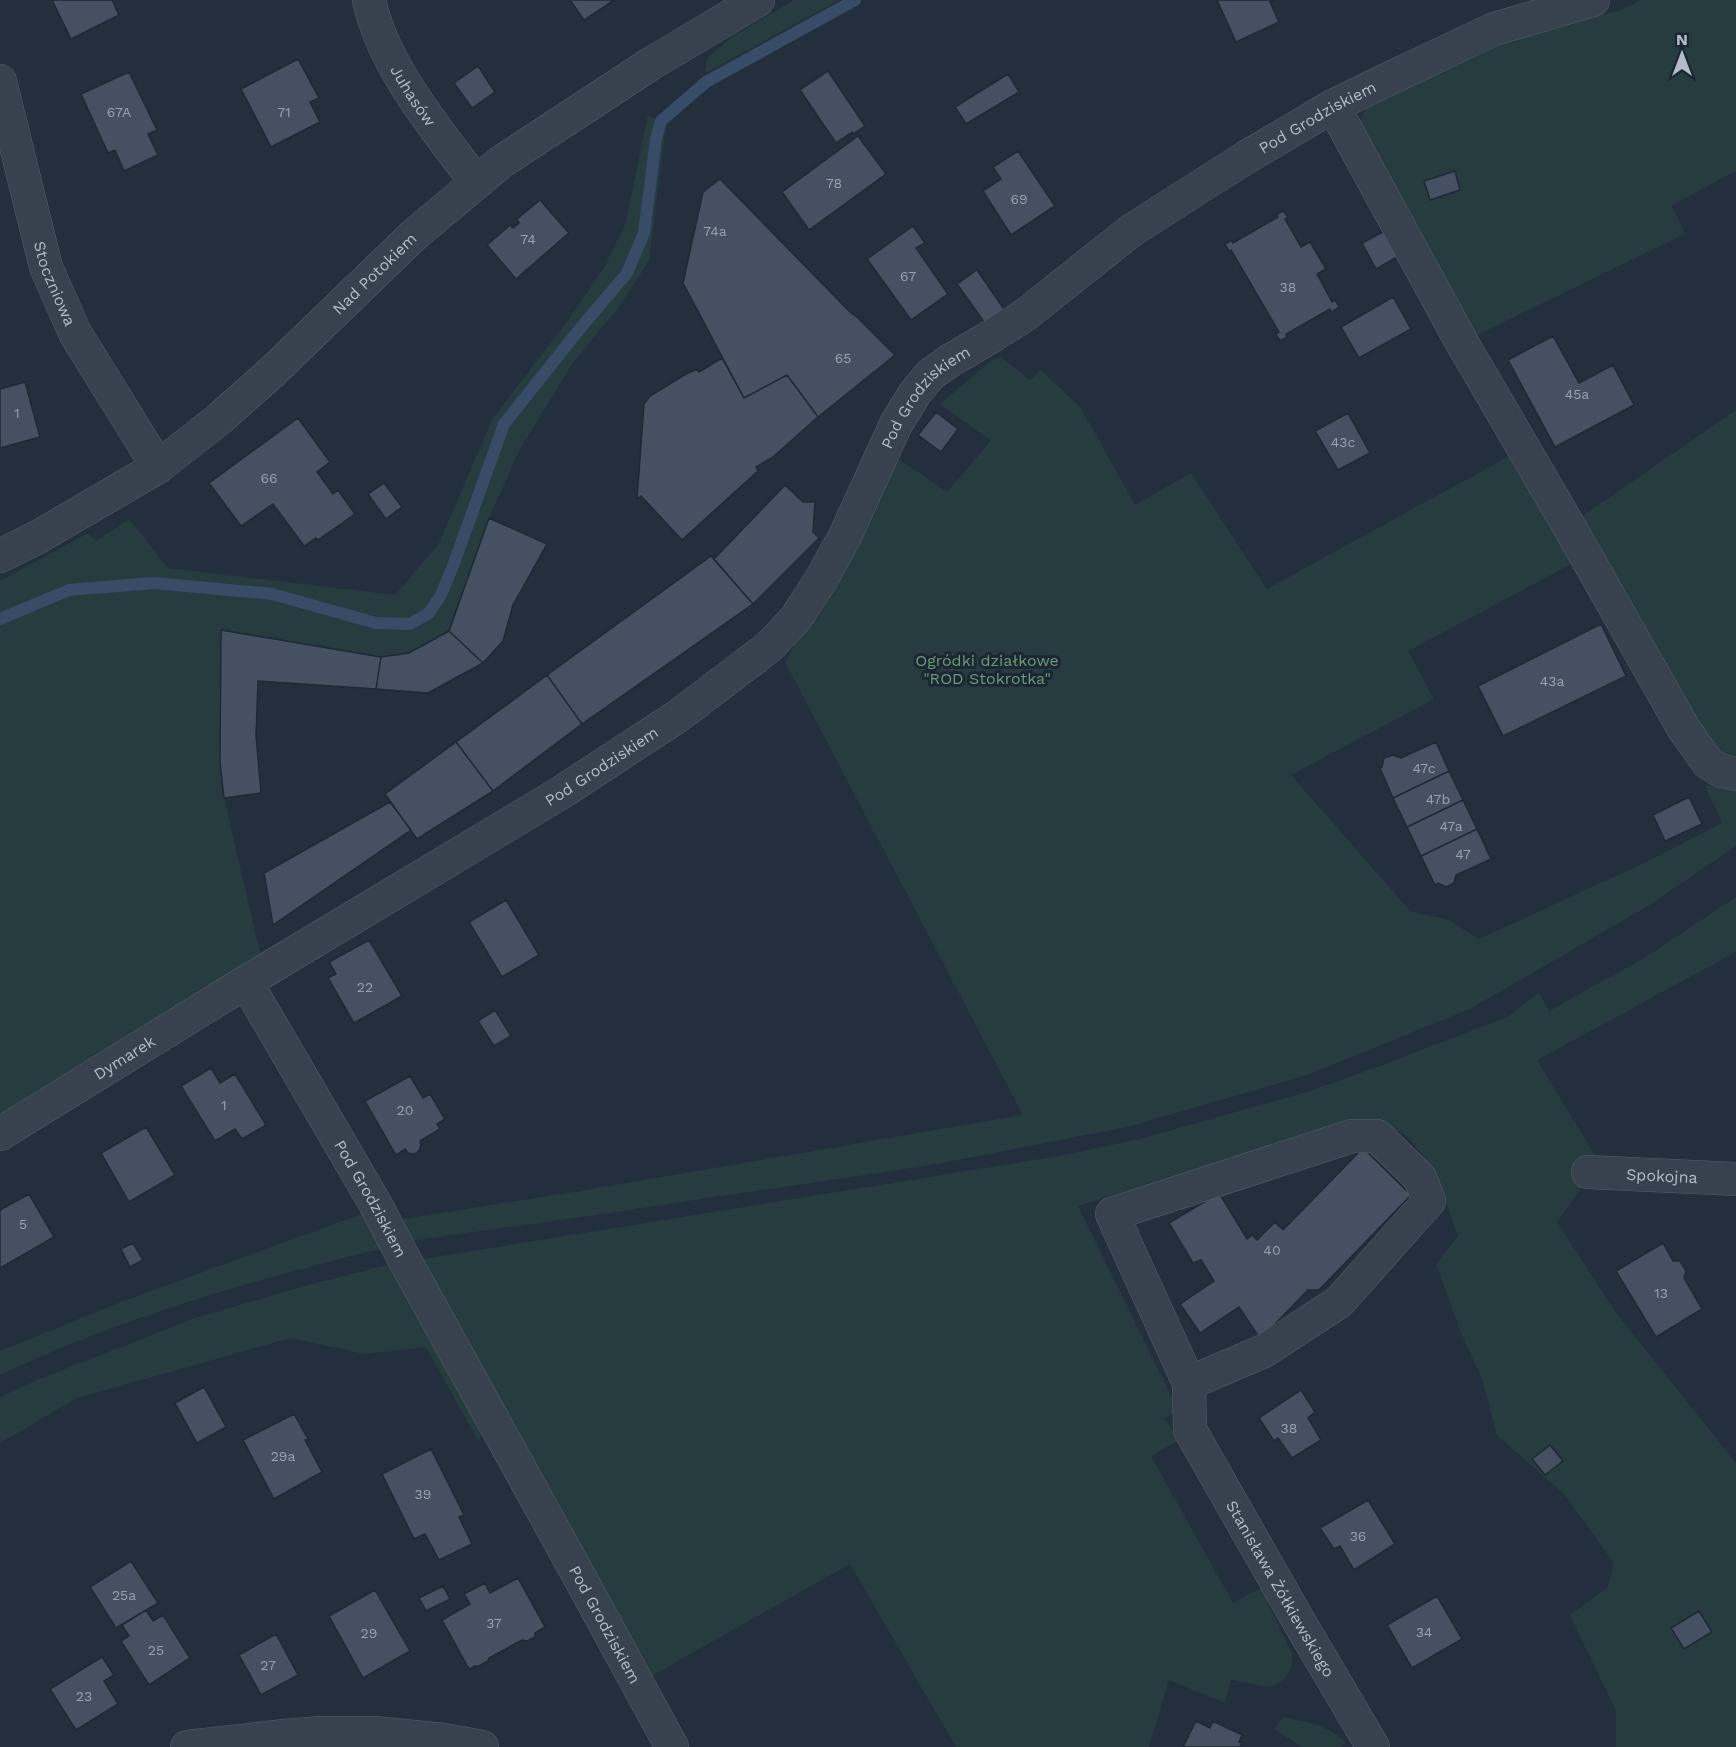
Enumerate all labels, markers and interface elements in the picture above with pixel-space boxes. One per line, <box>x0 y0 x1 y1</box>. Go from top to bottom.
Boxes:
north arrow <box>1652 24 1712 84</box>
text: N <box>1676 30 1688 49</box>
street label: Juhasów <box>387 62 440 130</box>
street label: Pod Grodziskiem <box>1255 77 1379 157</box>
house number: 67A <box>107 104 131 120</box>
house number: 71 <box>277 104 291 120</box>
house number: 78 <box>826 175 842 191</box>
house number: 69 <box>1010 191 1028 207</box>
house number: 74a <box>703 223 727 239</box>
street label: Nad Potokiem <box>328 228 420 318</box>
house number: 74 <box>520 231 536 247</box>
street label: Stoczniowa <box>30 239 80 329</box>
house number: 67 <box>900 268 916 284</box>
house number: 38 <box>1280 279 1296 295</box>
street label: Pod Grodziskiem <box>877 342 973 451</box>
house number: 65 <box>835 350 851 366</box>
house number: 45a <box>1565 386 1589 402</box>
house number: 1 <box>14 405 20 421</box>
house number: 43c <box>1331 434 1355 450</box>
house number: 66 <box>260 470 278 486</box>
park label: Ogródki działkowe "ROD Stokrotka" <box>915 651 1059 688</box>
house number: 43a <box>1540 673 1564 689</box>
street label: Pod Grodziskiem <box>541 722 662 810</box>
house number: 47c <box>1413 760 1436 776</box>
house number: 47b <box>1426 791 1450 807</box>
house number: 47a <box>1439 818 1463 834</box>
house number: 47 <box>1455 846 1471 862</box>
house number: 22 <box>357 979 373 995</box>
street label: Dymarek <box>90 1031 158 1083</box>
house number: 1 <box>221 1097 227 1113</box>
house number: 20 <box>397 1102 413 1118</box>
street label: Pod Grodziskiem <box>331 1136 411 1260</box>
street label: Spokojna <box>1626 1164 1698 1187</box>
house number: 5 <box>19 1216 27 1232</box>
house number: 40 <box>1263 1242 1281 1258</box>
house number: 13 <box>1654 1285 1668 1301</box>
house number: 38 <box>1281 1420 1297 1436</box>
house number: 29a <box>271 1448 295 1464</box>
house number: 39 <box>415 1486 431 1502</box>
street label: Stanisława Żółkiewskiego <box>1222 1497 1339 1680</box>
house number: 36 <box>1350 1528 1366 1544</box>
street label: Pod Grodziskiem <box>565 1562 645 1687</box>
house number: 25a <box>112 1587 136 1603</box>
house number: 37 <box>486 1615 502 1631</box>
house number: 34 <box>1416 1624 1432 1640</box>
house number: 29 <box>361 1625 377 1641</box>
house number: 25 <box>148 1642 164 1658</box>
house number: 27 <box>260 1657 276 1673</box>
house number: 23 <box>76 1688 92 1704</box>

